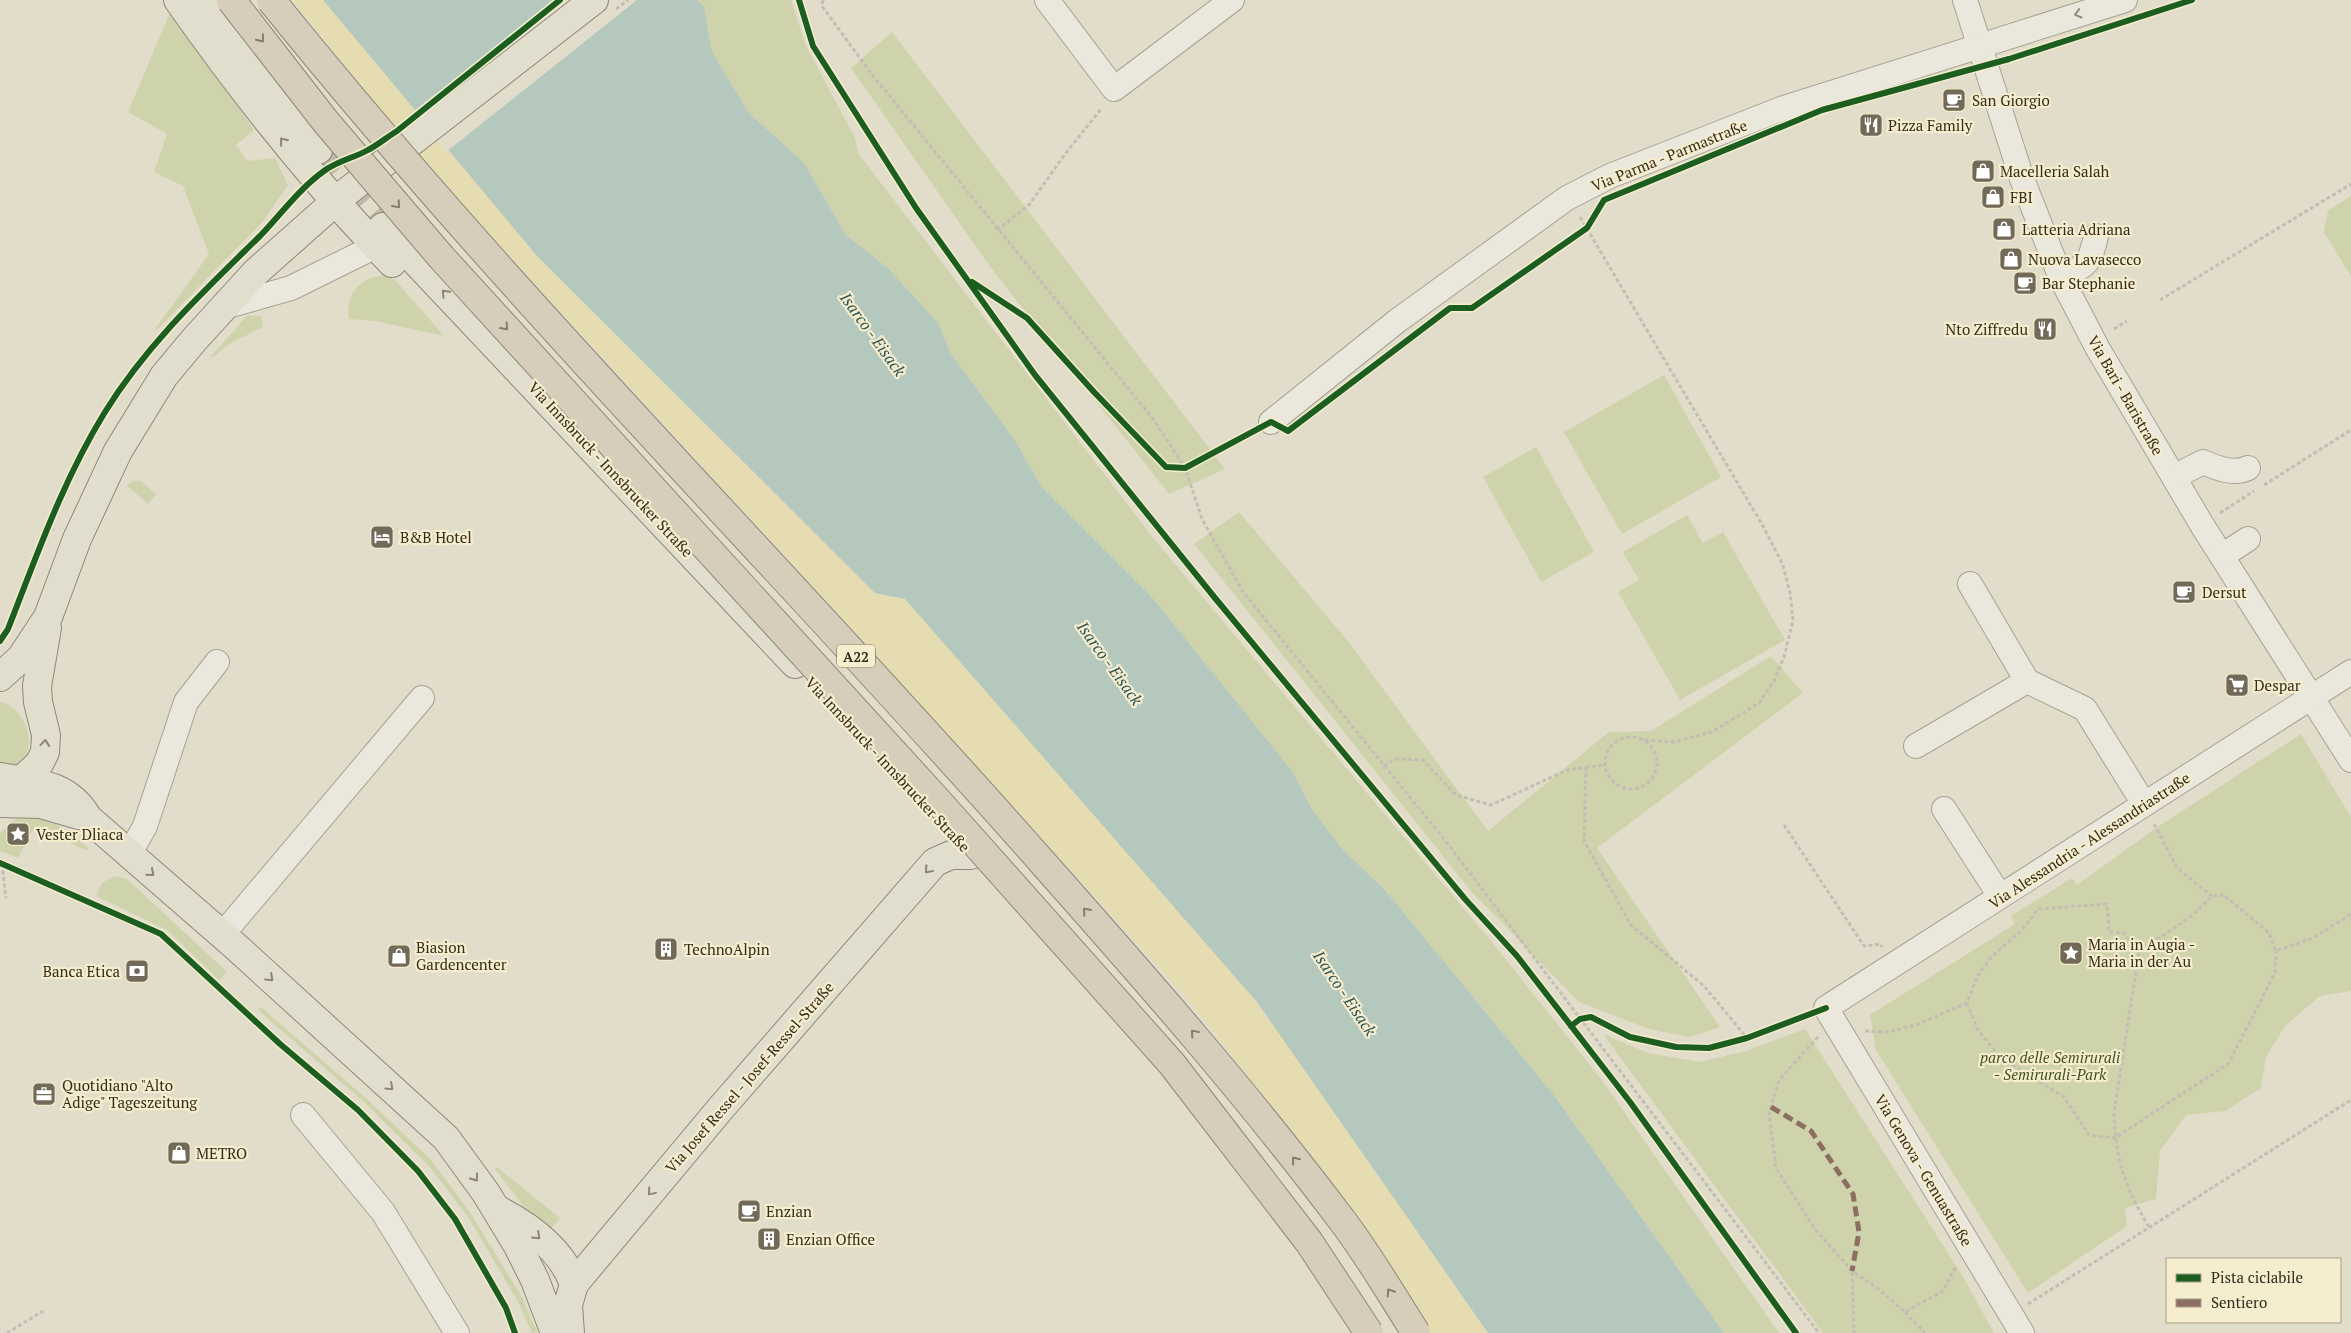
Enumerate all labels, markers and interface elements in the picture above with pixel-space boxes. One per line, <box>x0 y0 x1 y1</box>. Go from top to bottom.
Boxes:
one-way arrow <box>2075 9 2083 19</box>
one-way arrow <box>255 33 264 43</box>
cafe icon: San Giorgio <box>1941 87 1967 113</box>
place label: San Giorgio <box>1972 90 2050 110</box>
restaurant icon: Pizza Family <box>1858 112 1884 138</box>
street label: Via Parma - Parmastraße <box>1588 115 1750 195</box>
place label: Pizza Family <box>1888 115 1973 135</box>
one-way arrow <box>281 138 289 147</box>
shop icon: Macelleria Salah <box>1970 158 1996 184</box>
place label: Macelleria Salah <box>2000 161 2110 181</box>
shop icon: FBI <box>1980 184 2006 210</box>
place label: FBI <box>2010 187 2033 207</box>
one-way arrow <box>391 200 400 209</box>
shop icon: Latteria Adriana <box>1991 216 2017 242</box>
place label: Latteria Adriana <box>2022 219 2131 239</box>
shop icon: Nuova Lavasecco <box>1998 246 2024 272</box>
place label: Nuova Lavasecco <box>2028 249 2141 269</box>
cafe icon: Bar Stephanie <box>2012 270 2038 296</box>
place label: Bar Stephanie <box>2042 273 2135 293</box>
water label: Isarco - Eisack <box>835 287 911 381</box>
one-way arrow <box>442 290 451 299</box>
restaurant icon: Nto Ziffredu <box>2032 316 2058 342</box>
place label: Nto Ziffredu <box>1945 319 2028 339</box>
one-way arrow <box>499 321 508 330</box>
street label: Via Bari - Baristraße <box>2084 331 2168 459</box>
street label: Via Innsbruck - Innsbrucker Straße <box>524 377 698 561</box>
hotel icon: B&B Hotel <box>369 524 395 550</box>
place label: B&B Hotel <box>400 527 472 547</box>
cafe icon: Dersut <box>2171 579 2197 605</box>
place label: Dersut <box>2202 582 2247 602</box>
water label: Isarco - Eisack <box>1072 616 1148 710</box>
road number: A22 <box>837 644 875 668</box>
street label: Via Innsbruck - Innsbrucker Straße <box>801 672 975 856</box>
supermarket icon: Despar <box>2224 672 2250 698</box>
place label: Despar <box>2254 675 2301 695</box>
one-way arrow <box>40 738 51 746</box>
street label: Via Alessandria - Alessandriastraße <box>1984 767 2194 913</box>
place icon: Vester Dliaca <box>5 821 31 847</box>
place label: Vester Dliaca <box>36 824 124 844</box>
one-way arrow <box>924 864 933 873</box>
one-way arrow <box>145 867 154 876</box>
one-way arrow <box>1083 908 1092 917</box>
place label: Maria in Augia - Maria in der Au <box>2088 934 2195 971</box>
building icon: TechnoAlpin <box>653 936 679 962</box>
place label: Biasion Gardencenter <box>416 937 507 974</box>
place label: TechnoAlpin <box>684 939 770 959</box>
place icon: Maria in Augia - Maria in der Au <box>2058 940 2084 966</box>
shop icon: Biasion Gardencenter <box>386 943 412 969</box>
water label: Isarco - Eisack <box>1308 945 1382 1040</box>
bank icon: Banca Etica <box>124 958 150 984</box>
place label: Banca Etica <box>43 961 120 981</box>
one-way arrow <box>264 972 273 981</box>
street label: Via Josef Ressel - Josef-Ressel-Straße <box>660 977 838 1177</box>
one-way arrow <box>1190 1030 1199 1039</box>
park label: parco delle Semirurali - Semirurali-Park <box>1980 1047 2121 1084</box>
place label: Quotidiano "Alto Adige" Tageszeitung <box>62 1075 198 1112</box>
office icon: Quotidiano "Alto Adige" Tageszeitung <box>31 1081 57 1107</box>
one-way arrow <box>384 1081 393 1090</box>
street label: Via Genova - Genuastraße <box>1871 1090 1977 1250</box>
shop icon: METRO <box>166 1140 192 1166</box>
place label: METRO <box>196 1143 247 1163</box>
one-way arrow <box>1292 1157 1301 1166</box>
one-way arrow <box>469 1172 477 1181</box>
one-way arrow <box>648 1186 656 1195</box>
cafe icon: Enzian <box>736 1198 762 1224</box>
place label: Enzian <box>766 1201 812 1221</box>
building icon: Enzian Office <box>756 1226 782 1252</box>
place label: Enzian Office <box>786 1229 875 1249</box>
one-way arrow <box>531 1230 540 1239</box>
legend <box>2166 1258 2341 1323</box>
text: Pista ciclabile <box>2211 1267 2303 1287</box>
one-way arrow <box>1386 1289 1396 1298</box>
text: Sentiero <box>2211 1292 2267 1312</box>

